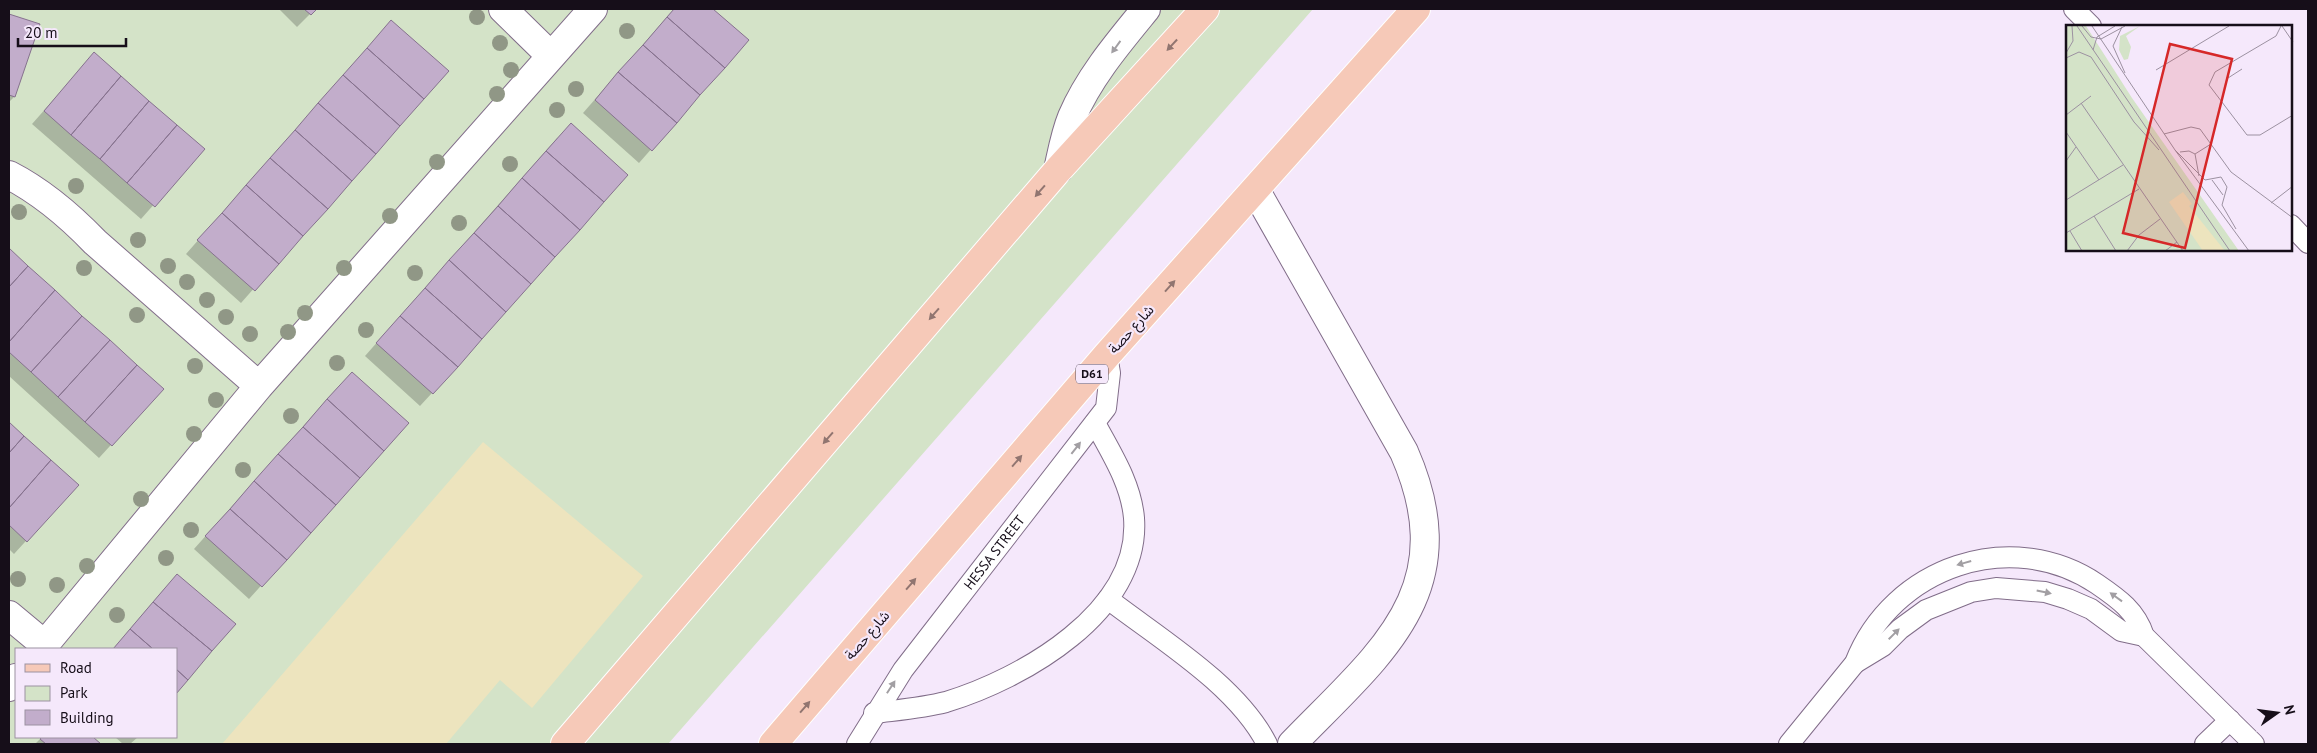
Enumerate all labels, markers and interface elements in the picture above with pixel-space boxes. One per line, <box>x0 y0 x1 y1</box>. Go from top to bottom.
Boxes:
scale bar <box>18 15 125 47</box>
text: 20 m <box>25 23 58 42</box>
inset map <box>2066 25 2292 251</box>
one-way arrow <box>1167 38 1178 51</box>
one-way arrow <box>1110 40 1121 53</box>
one-way arrow <box>1034 184 1045 197</box>
one-way arrow <box>1164 280 1176 292</box>
street label: شارع حصة <box>1104 301 1159 358</box>
one-way arrow <box>928 308 940 320</box>
road number: D61 <box>1076 364 1108 384</box>
one-way arrow <box>823 431 834 444</box>
one-way arrow <box>1070 442 1081 455</box>
one-way arrow <box>1011 455 1023 467</box>
street label: HESSA STREET <box>960 511 1029 593</box>
one-way arrow <box>1957 559 1972 567</box>
one-way arrow <box>905 578 917 590</box>
one-way arrow <box>2037 589 2053 597</box>
one-way arrow <box>2110 593 2123 603</box>
street label: شارع حصة <box>841 607 895 665</box>
one-way arrow <box>1888 628 1900 640</box>
legend <box>15 648 178 738</box>
text: Road <box>60 658 92 677</box>
one-way arrow <box>886 681 896 694</box>
text: Park <box>60 683 88 702</box>
north arrow <box>2252 688 2302 738</box>
one-way arrow <box>799 701 810 713</box>
text: N <box>2280 703 2299 716</box>
text: Building <box>60 708 114 727</box>

